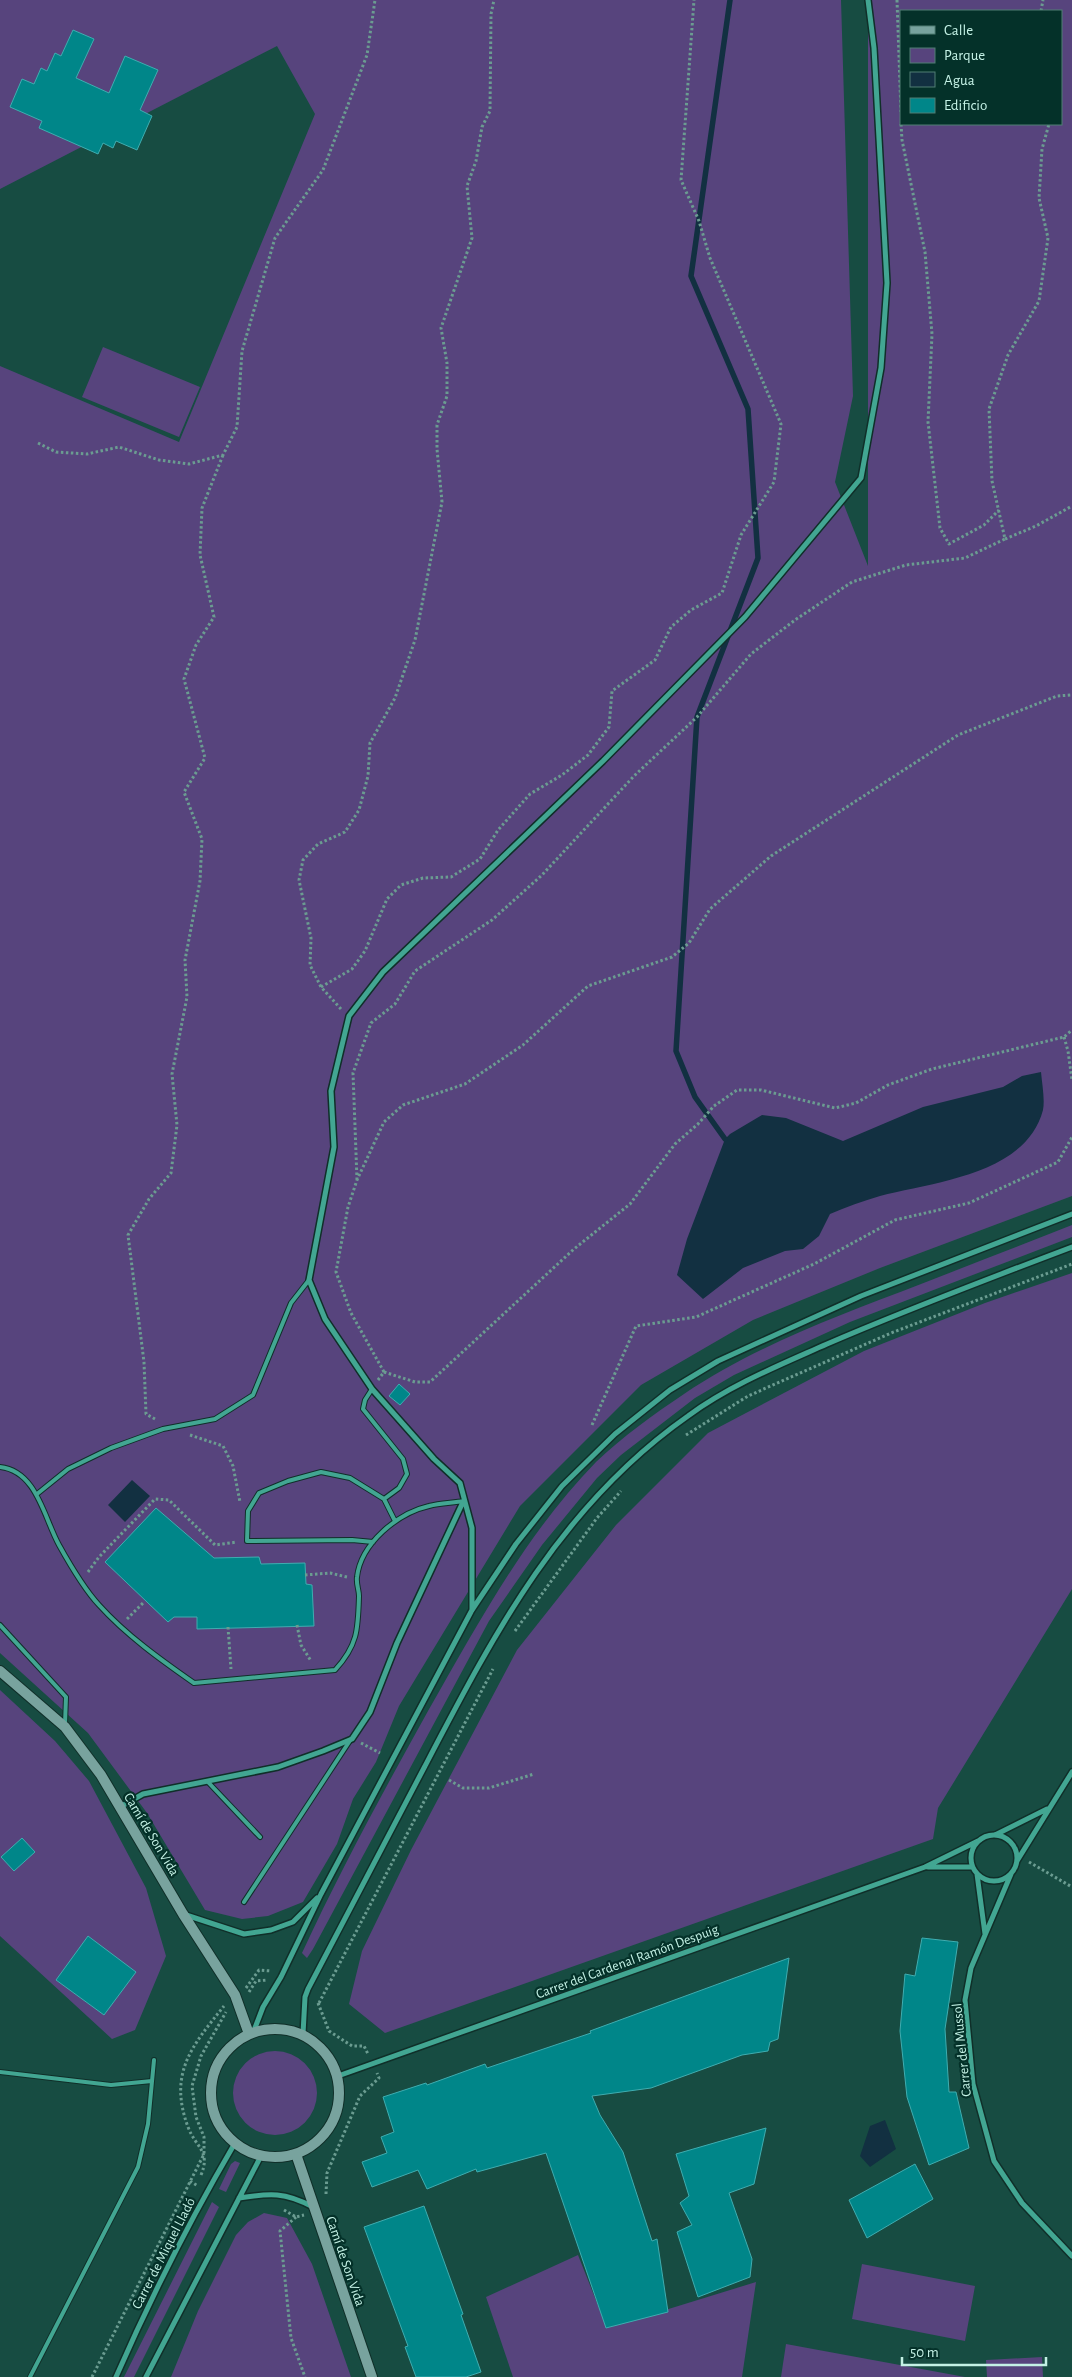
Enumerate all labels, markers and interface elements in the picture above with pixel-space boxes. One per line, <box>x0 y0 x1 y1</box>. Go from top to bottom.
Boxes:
legend <box>900 10 1062 125</box>
text: Calle <box>944 23 973 38</box>
text: Parque <box>944 48 985 63</box>
text: Agua <box>944 73 975 88</box>
text: Edificio <box>944 98 987 113</box>
street label: Camí de Son Vida <box>121 1791 182 1879</box>
street label: Carrer del Cardenal Ramón Despuig <box>534 1922 721 2002</box>
street label: Carrer del Mussol <box>950 2002 974 2097</box>
street label: Carrer de Miquel Lladó <box>130 2195 198 2311</box>
street label: Camí de Son Vida <box>323 2215 367 2309</box>
scale bar <box>902 2334 1046 2366</box>
text: 50 m <box>910 2345 939 2360</box>

